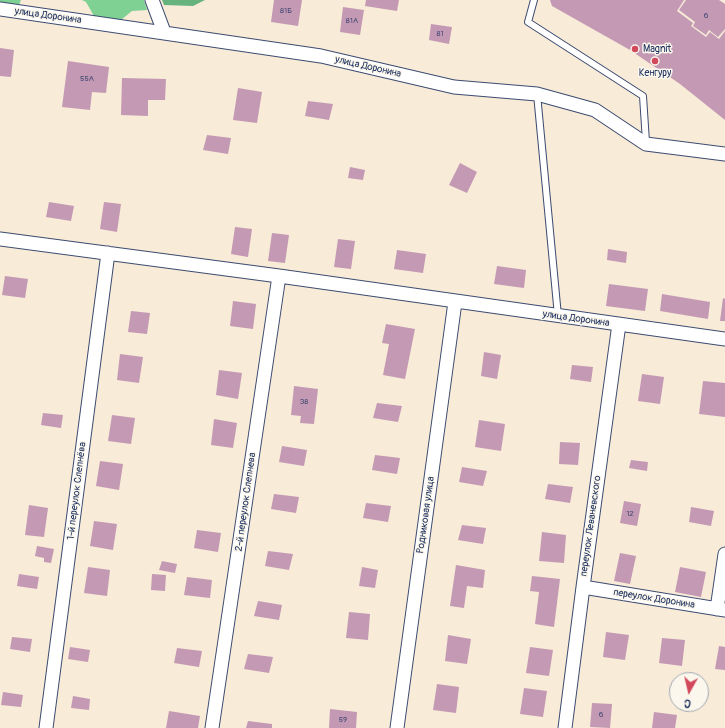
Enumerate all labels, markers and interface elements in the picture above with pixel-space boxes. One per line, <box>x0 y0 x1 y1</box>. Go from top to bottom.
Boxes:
street label: улица Доронина <box>14 5 82 27</box>
house number: 81Б <box>280 6 292 16</box>
house number: 6 <box>704 11 708 21</box>
house number: 81А <box>346 16 358 26</box>
house number: 81 <box>436 29 444 39</box>
place label: Magnit <box>643 43 671 55</box>
marker: Magnit <box>630 44 640 54</box>
street label: улица Доронина <box>334 54 402 80</box>
marker: Кенгуру <box>650 56 660 66</box>
place label: Кенгуру <box>639 67 671 79</box>
house number: 55А <box>80 74 94 84</box>
street label: улица Доронина <box>542 308 610 330</box>
house number: 38 <box>300 397 308 407</box>
street label: 1-й переулок Слепнёва <box>65 441 89 541</box>
street label: 2-й переулок Слепнева <box>233 452 259 552</box>
street label: переулок Леваневского <box>578 475 604 577</box>
street label: Родниковая улица <box>415 476 437 554</box>
house number: 12 <box>626 509 634 519</box>
street label: переулок Доронина <box>612 587 696 611</box>
north arrow <box>669 672 709 712</box>
text: С <box>683 696 692 710</box>
house number: 6 <box>599 710 603 720</box>
house number: 59 <box>339 715 347 725</box>

